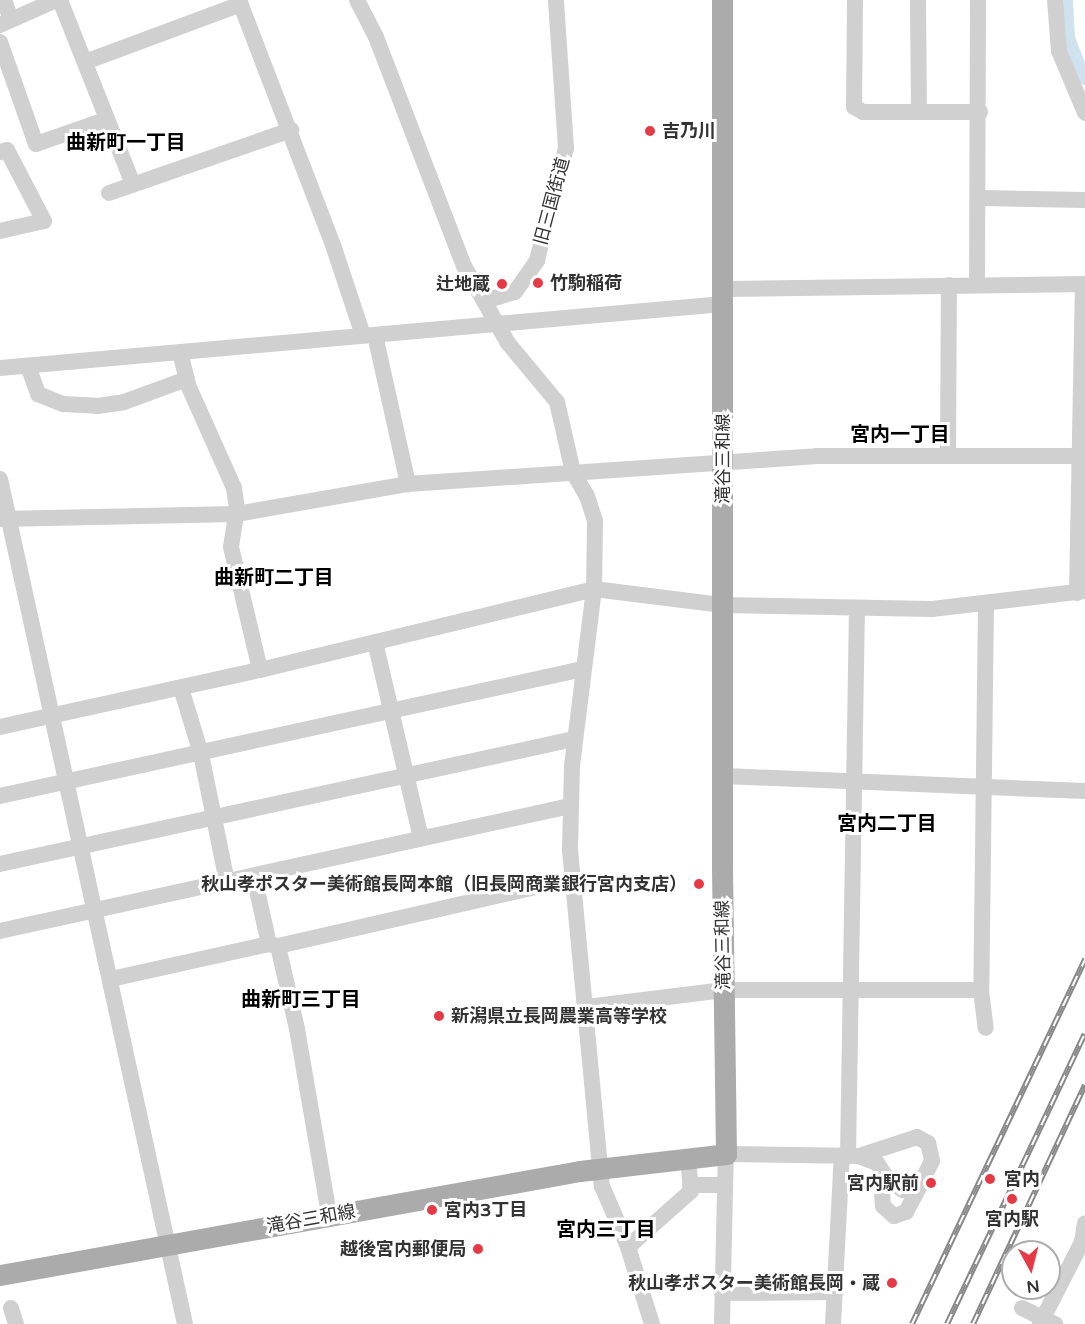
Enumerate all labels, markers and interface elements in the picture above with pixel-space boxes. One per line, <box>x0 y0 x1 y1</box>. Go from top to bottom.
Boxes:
place label: 吉乃川 <box>662 120 716 142</box>
marker: 吉乃川 <box>643 124 657 138</box>
district label: 曲新町一丁目 <box>66 131 186 155</box>
street label: 旧三国街道 <box>530 155 574 247</box>
place label: 竹駒稲荷 <box>550 272 622 294</box>
place label: 辻地蔵 <box>436 273 490 295</box>
marker: 竹駒稲荷 <box>531 276 545 290</box>
marker: 辻地蔵 <box>495 277 509 291</box>
street label: 滝谷三和線 <box>712 414 734 504</box>
district label: 宮内一丁目 <box>850 423 950 447</box>
district label: 曲新町二丁目 <box>214 566 334 590</box>
district label: 宮内二丁目 <box>837 812 937 836</box>
place label: 秋山孝ポスター美術館長岡本館（旧長岡商業銀行宮内支店） <box>201 873 687 895</box>
marker: 秋山孝ポスター美術館長岡本館（旧長岡商業銀行宮内支店） <box>692 877 706 891</box>
street label: 滝谷三和線 <box>711 900 735 990</box>
district label: 曲新町三丁目 <box>241 988 361 1012</box>
place label: 新潟県立長岡農業高等学校 <box>451 1005 667 1027</box>
marker: 新潟県立長岡農業高等学校 <box>432 1009 446 1023</box>
place label: 宮内 <box>1004 1168 1040 1190</box>
marker: 宮内 <box>981 1170 999 1188</box>
place label: 宮内駅前 <box>847 1172 919 1194</box>
marker: 宮内駅前 <box>924 1176 938 1190</box>
marker: 宮内駅 <box>1005 1192 1019 1206</box>
place label: 宮内3丁目 <box>444 1199 527 1221</box>
street label: 滝谷三和線 <box>265 1201 357 1237</box>
marker: 宮内3丁目 <box>425 1203 439 1217</box>
place label: 宮内駅 <box>985 1208 1039 1230</box>
district label: 宮内三丁目 <box>556 1218 656 1242</box>
place label: 越後宮内郵便局 <box>340 1238 466 1260</box>
north arrow <box>1001 1240 1061 1300</box>
marker: 越後宮内郵便局 <box>471 1242 485 1256</box>
place label: 秋山孝ポスター美術館長岡・蔵 <box>628 1272 880 1294</box>
text: N <box>1025 1275 1041 1297</box>
marker: 秋山孝ポスター美術館長岡・蔵 <box>885 1276 899 1290</box>

